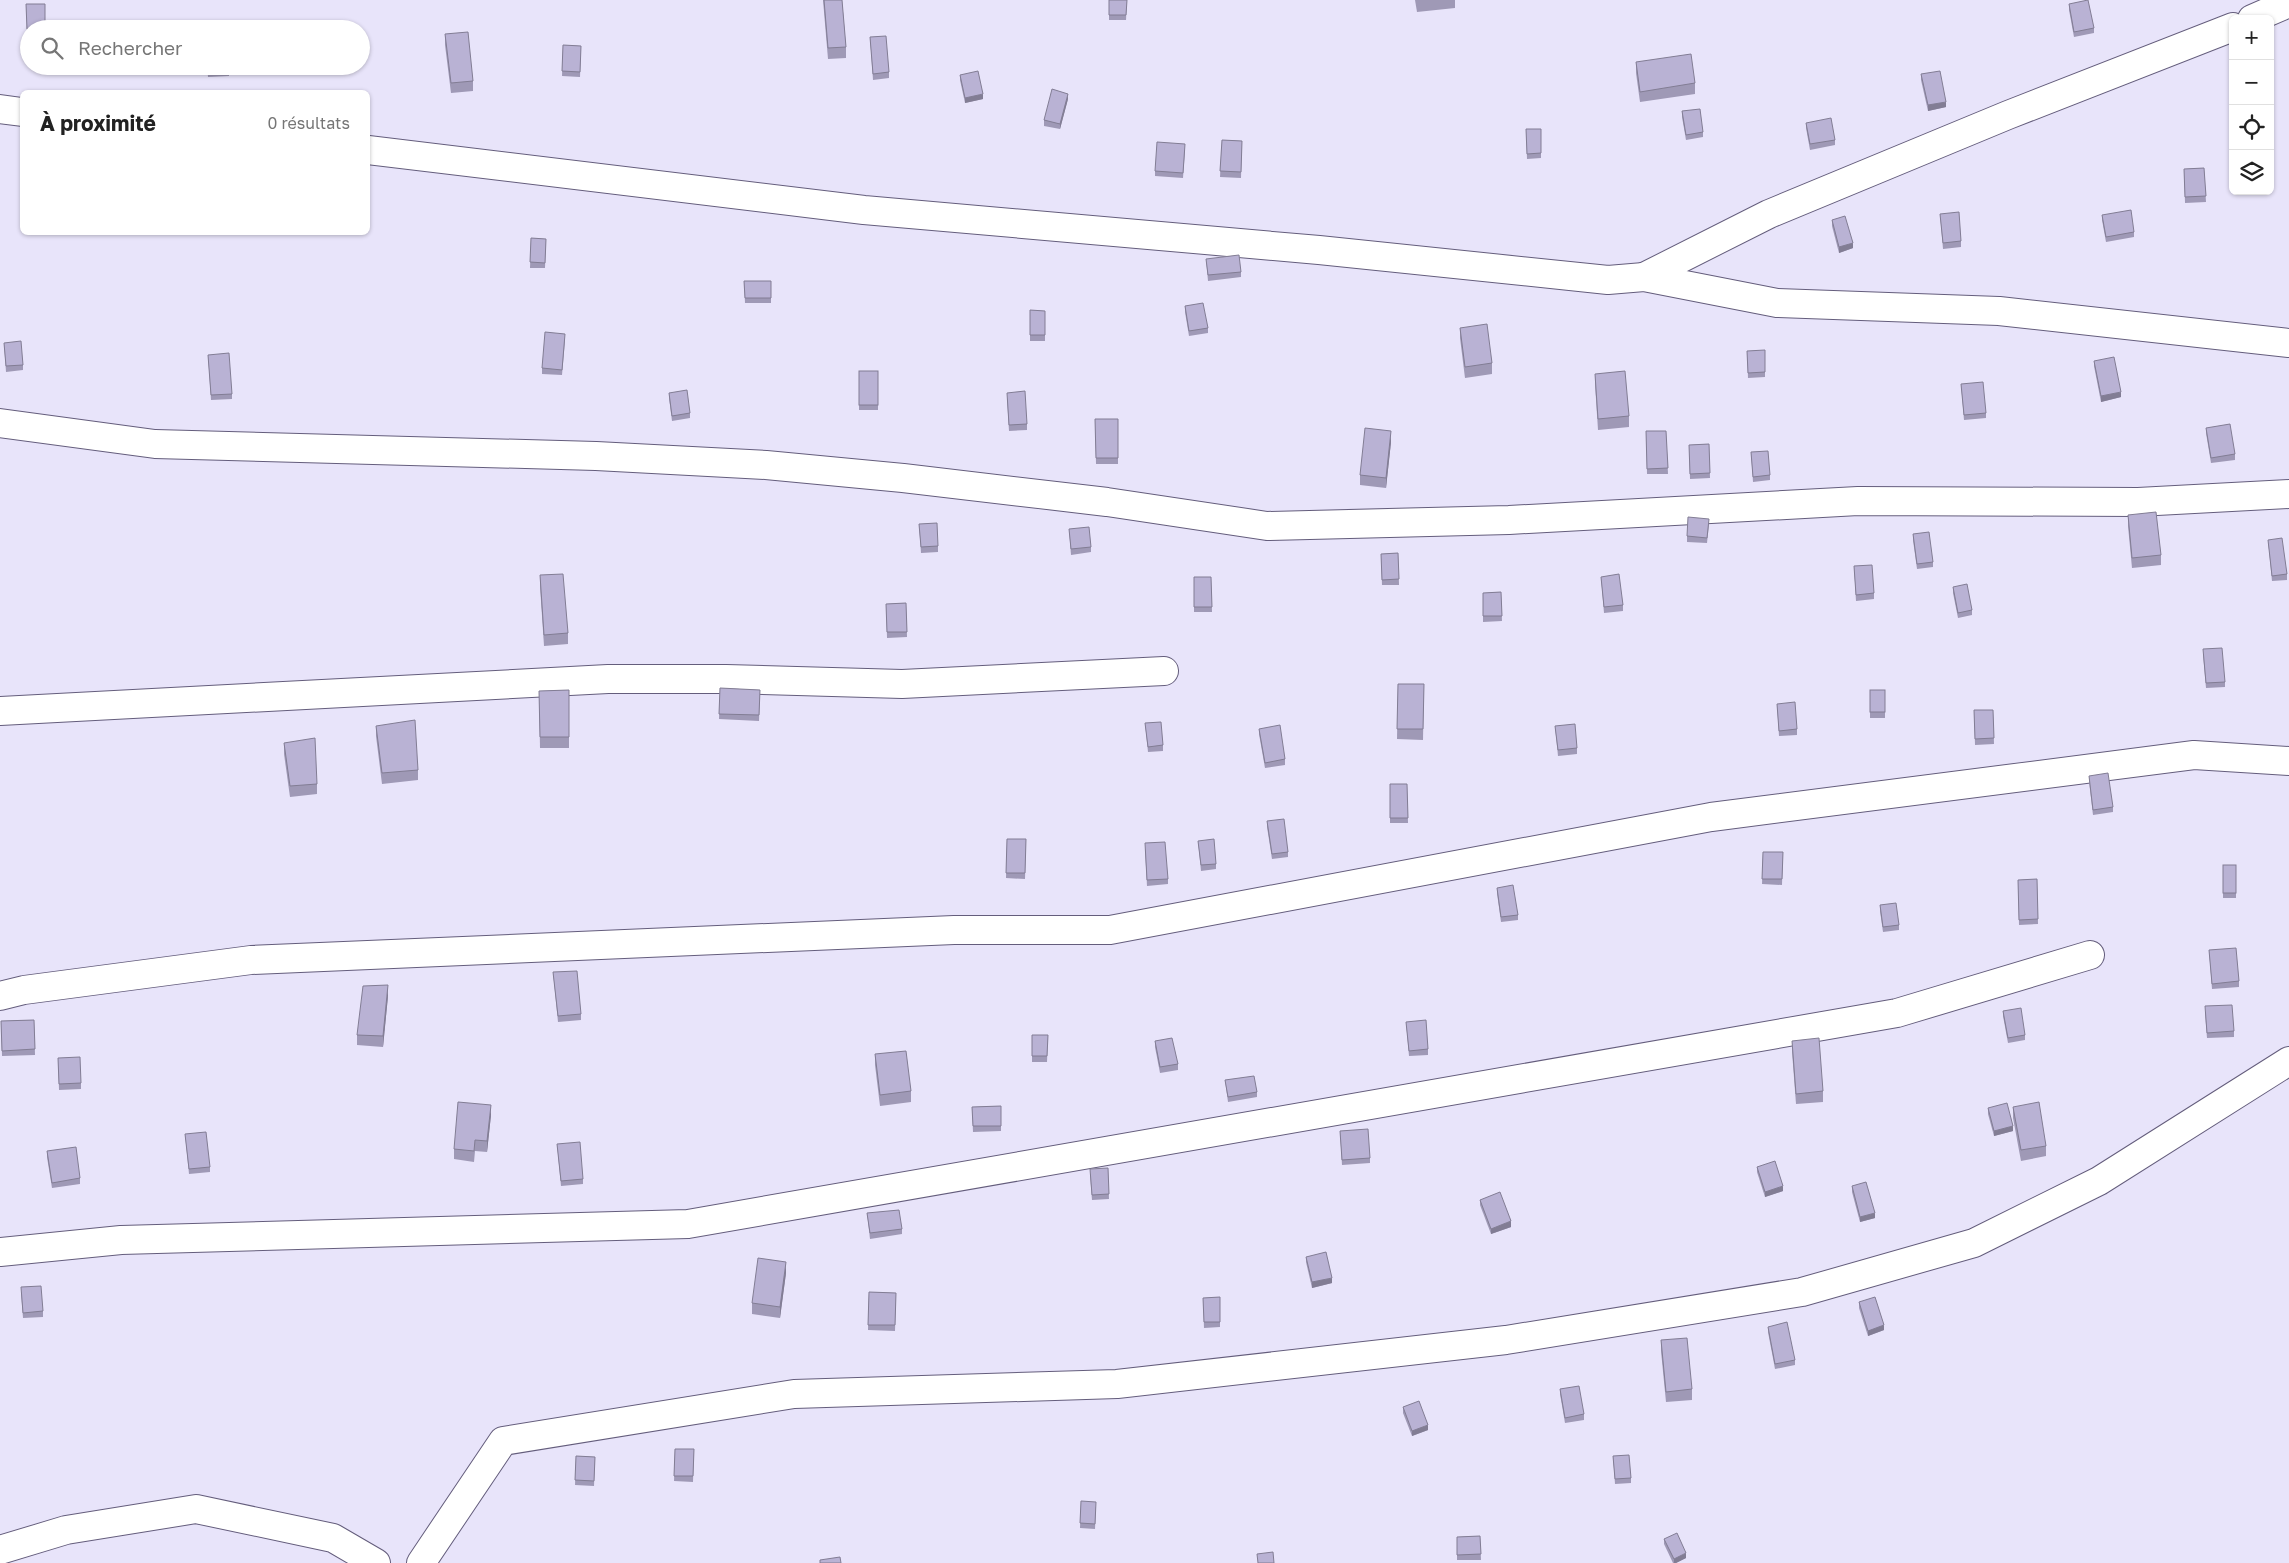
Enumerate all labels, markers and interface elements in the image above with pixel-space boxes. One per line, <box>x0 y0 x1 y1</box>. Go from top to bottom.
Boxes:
map controls <box>2229 15 2274 195</box>
button: + <box>2229 15 2274 60</box>
search box <box>20 20 370 75</box>
icon: search <box>38 34 66 62</box>
text: Rechercher <box>78 36 183 59</box>
button: − <box>2229 60 2274 105</box>
button: locate <box>2229 105 2274 150</box>
text: À proximité <box>40 110 156 136</box>
text: 0 résultats <box>268 113 350 133</box>
button: layers <box>2229 150 2274 195</box>

